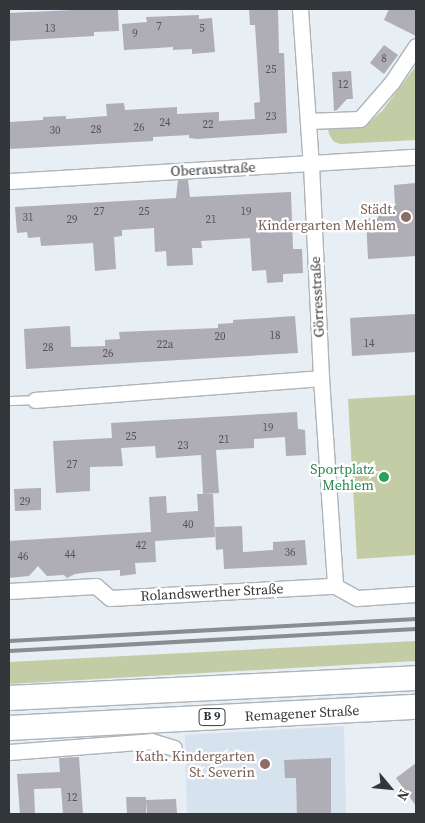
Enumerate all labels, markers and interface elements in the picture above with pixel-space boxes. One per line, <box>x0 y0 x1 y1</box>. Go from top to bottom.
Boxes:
house number: 7 <box>156 20 162 34</box>
house number: 13 <box>45 22 55 36</box>
house number: 5 <box>199 22 205 36</box>
house number: 9 <box>132 27 138 41</box>
house number: 8 <box>381 52 387 66</box>
house number: 25 <box>266 63 276 77</box>
house number: 12 <box>338 78 348 92</box>
house number: 23 <box>266 110 276 124</box>
house number: 24 <box>160 116 170 130</box>
house number: 22 <box>203 118 213 132</box>
house number: 26 <box>134 121 144 135</box>
house number: 28 <box>91 123 101 137</box>
house number: 30 <box>50 124 60 138</box>
street label: Oberaustraße <box>170 158 256 180</box>
place label: Städt. Kindergarten Mehlem <box>258 201 396 233</box>
house number: 27 <box>94 205 104 219</box>
house number: 25 <box>139 205 149 219</box>
house number: 19 <box>241 205 251 219</box>
house number: 31 <box>23 211 33 225</box>
marker: Städt. Kindergarten Mehlem <box>400 211 412 223</box>
house number: 29 <box>67 213 77 227</box>
house number: 21 <box>206 213 216 227</box>
street label: Görresstraße <box>306 256 328 338</box>
house number: 18 <box>270 329 280 343</box>
house number: 20 <box>215 330 225 344</box>
house number: 14 <box>364 337 374 351</box>
house number: 22a <box>157 338 173 352</box>
house number: 28 <box>43 341 53 355</box>
house number: 26 <box>103 347 113 361</box>
house number: 19 <box>263 421 273 435</box>
house number: 25 <box>126 430 136 444</box>
house number: 21 <box>219 433 229 447</box>
house number: 23 <box>178 439 188 453</box>
house number: 27 <box>67 458 77 472</box>
place label: Sportplatz Mehlem <box>310 461 374 494</box>
marker: Sportplatz Mehlem <box>378 471 390 483</box>
house number: 29 <box>20 495 30 509</box>
house number: 40 <box>183 518 193 532</box>
house number: 42 <box>136 539 146 553</box>
house number: 36 <box>285 546 295 560</box>
house number: 44 <box>65 548 75 562</box>
house number: 46 <box>18 550 28 564</box>
street label: Rolandswerther Straße <box>140 580 284 604</box>
street label: Remagener Straße <box>244 702 360 724</box>
road number: B 9 <box>198 708 226 726</box>
place label: Kath. Kindergarten St. Severin <box>135 748 255 780</box>
marker: Kath. Kindergarten St. Severin <box>259 758 271 770</box>
north arrow <box>365 763 415 813</box>
text: N <box>392 786 414 804</box>
house number: 12 <box>67 791 77 805</box>

